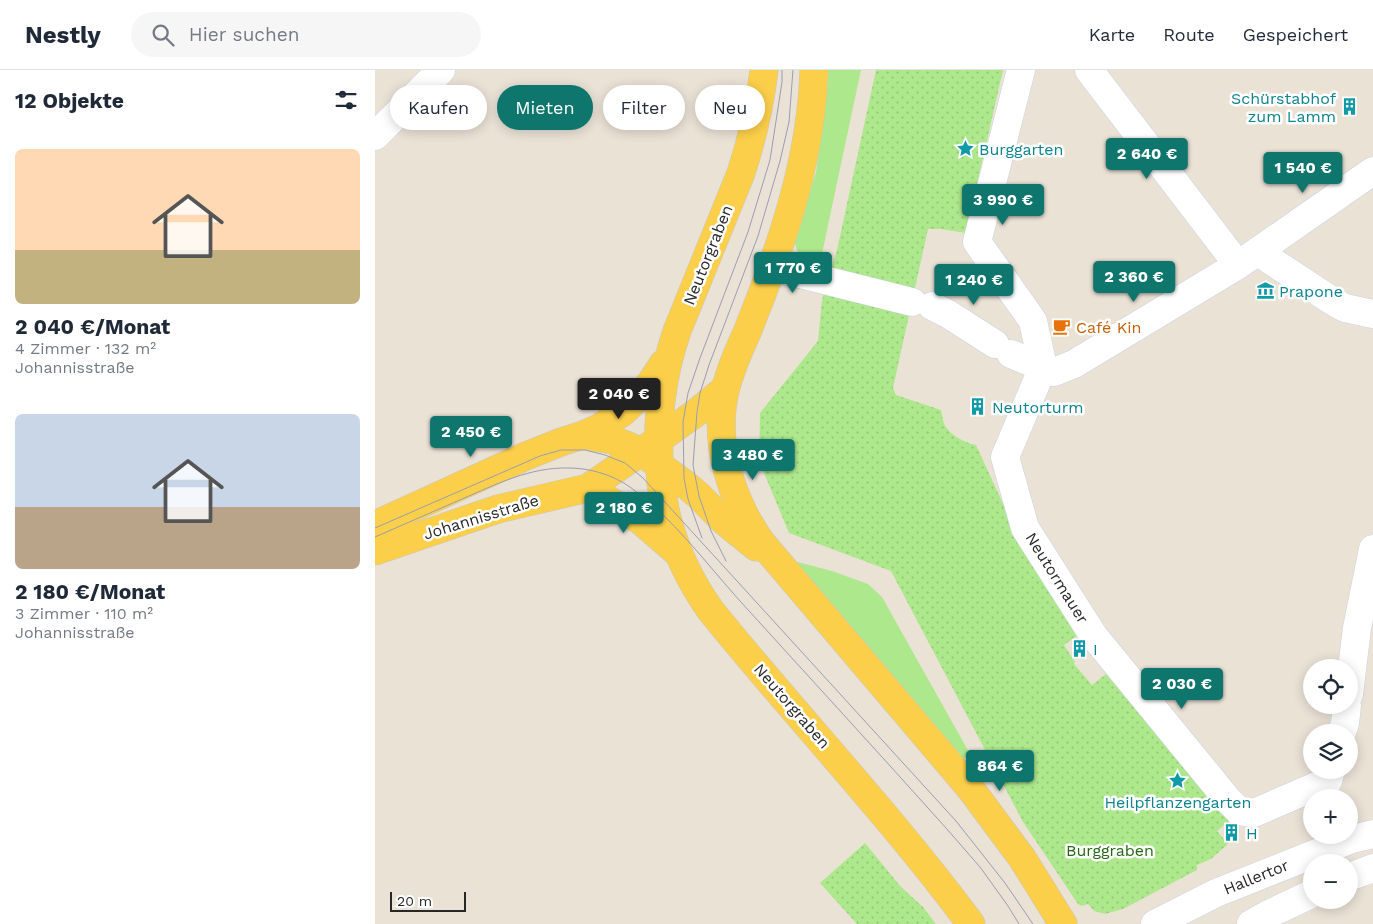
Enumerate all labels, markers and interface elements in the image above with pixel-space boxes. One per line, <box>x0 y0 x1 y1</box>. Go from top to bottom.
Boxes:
search box <box>131 12 481 57</box>
text: Nestly <box>25 21 101 49</box>
icon: search <box>149 21 177 49</box>
text: Hier suchen <box>189 23 299 46</box>
text: Karte <box>1089 24 1135 45</box>
text: Route <box>1163 24 1215 45</box>
text: Gespeichert <box>1243 24 1348 45</box>
chip: Kaufen <box>390 85 487 130</box>
chip: Mieten <box>497 85 593 130</box>
chip: Filter <box>603 85 685 130</box>
chip: Neu <box>695 85 765 130</box>
icon: filters <box>332 86 360 114</box>
text: 12 Objekte <box>15 88 124 113</box>
place label: Schürstabhof zum Lamm <box>1231 89 1337 126</box>
building icon: Schürstabhof zum Lamm <box>1340 97 1360 117</box>
pin: 2 640 € <box>1101 138 1193 180</box>
place icon: Burggarten <box>955 139 975 159</box>
place label: Burggarten <box>979 140 1063 159</box>
text: 2 640 € <box>1117 144 1177 163</box>
pin: 1 540 € <box>1257 152 1349 194</box>
text: 1 540 € <box>1274 158 1332 177</box>
icon: home <box>143 181 233 271</box>
pin: 3 990 € <box>957 184 1049 226</box>
text: 3 990 € <box>973 190 1033 209</box>
street label: Neutorgraben <box>679 202 737 308</box>
pin: 1 770 € <box>747 252 839 294</box>
text: 1 770 € <box>765 258 821 277</box>
pin: 2 360 € <box>1088 260 1180 303</box>
pin: 1 240 € <box>928 264 1020 306</box>
text: 2 360 € <box>1104 267 1164 286</box>
text: 1 240 € <box>945 270 1003 289</box>
museum icon: Prapone <box>1255 281 1275 301</box>
place label: Prapone <box>1279 282 1343 301</box>
text: 2 040 €/Monat <box>15 314 170 339</box>
cafe icon: Café Kin <box>1052 317 1072 337</box>
place label: Café Kin <box>1076 318 1141 337</box>
text: 4 Zimmer · 132 m² <box>15 339 156 358</box>
text: Johannisstraße <box>15 358 135 377</box>
pin: 2 040 € <box>573 378 665 420</box>
text: 2 040 € <box>589 384 649 403</box>
building icon: Neutorturm <box>968 397 988 417</box>
place label: Neutorturm <box>992 398 1083 417</box>
pin: 2 450 € <box>425 416 517 458</box>
text: 2 450 € <box>441 422 501 441</box>
pin: 3 480 € <box>707 438 799 481</box>
text: 3 480 € <box>723 445 783 464</box>
icon: home <box>143 446 233 536</box>
street label: Johannisstraße <box>421 490 541 544</box>
pin: 2 180 € <box>578 492 670 534</box>
text: 2 180 € <box>595 498 653 517</box>
street label: Neutormauer <box>1022 529 1093 627</box>
text: 2 180 €/Monat <box>15 579 165 604</box>
text: 3 Zimmer · 110 m² <box>15 604 153 623</box>
text: Johannisstraße <box>15 623 135 642</box>
building icon: I <box>1069 639 1089 659</box>
place label: I <box>1093 640 1098 659</box>
map controls <box>1303 659 1358 909</box>
button: locate <box>1303 659 1358 714</box>
street label: Neutorgraben <box>750 660 834 752</box>
pin: 2 030 € <box>1136 668 1228 710</box>
text: 2 030 € <box>1152 674 1212 693</box>
button: layers <box>1303 724 1358 779</box>
pin: 864 € <box>965 750 1035 792</box>
text: 864 € <box>977 756 1023 775</box>
place icon: Heilpflanzengarten <box>1168 770 1188 790</box>
button: + <box>1303 789 1358 844</box>
place label: Heilpflanzengarten <box>1104 793 1252 812</box>
building icon: H <box>1222 823 1242 843</box>
place label: H <box>1246 824 1258 843</box>
park label: Burggraben <box>1066 841 1154 860</box>
button: − <box>1303 854 1358 909</box>
street label: Hallertor <box>1221 855 1292 899</box>
scale bar <box>390 889 466 912</box>
text: 20 m <box>397 893 432 909</box>

